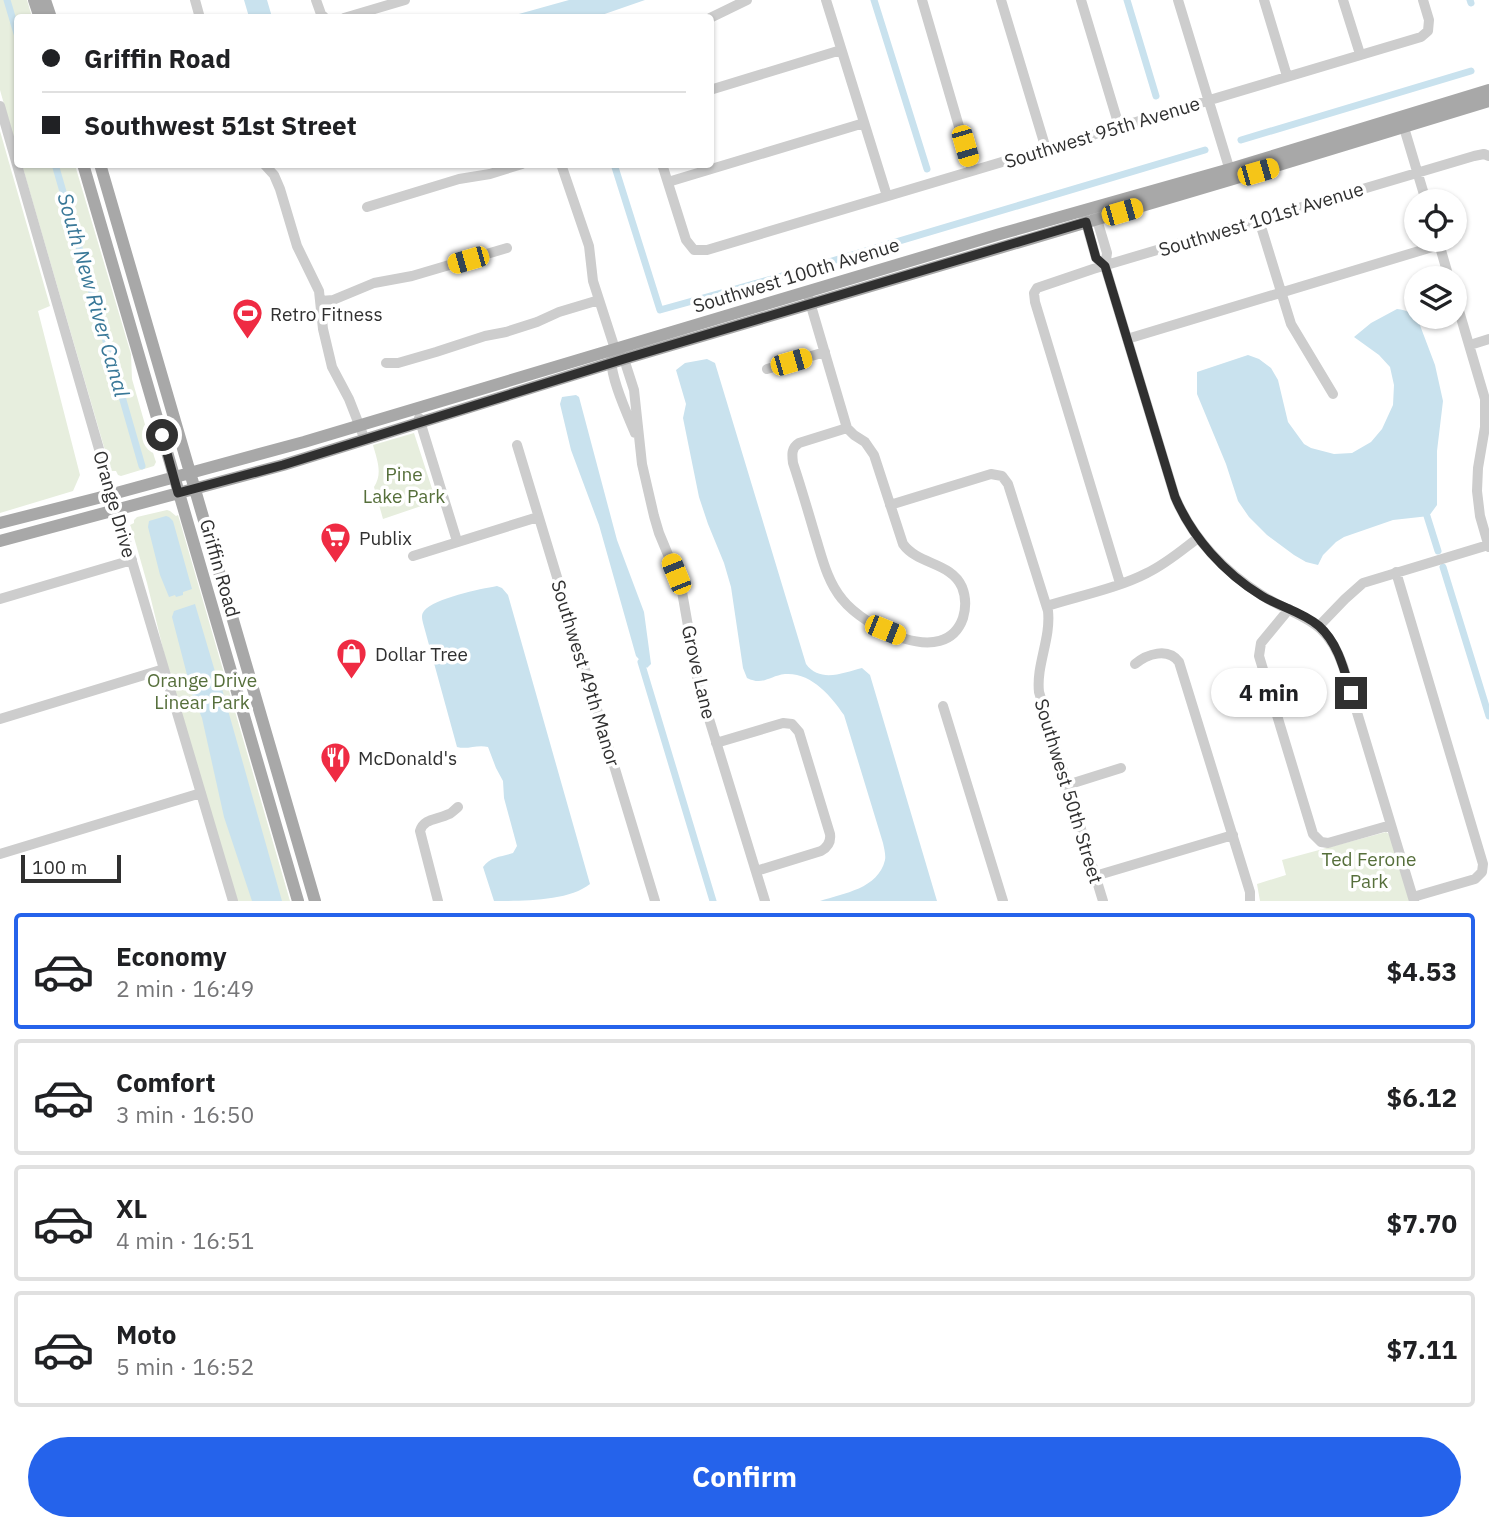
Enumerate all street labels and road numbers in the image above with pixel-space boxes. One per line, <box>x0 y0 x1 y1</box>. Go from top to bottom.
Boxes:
street label: Southwest 95th Avenue <box>1001 91 1203 173</box>
street label: Southwest 101st Avenue <box>1156 176 1366 262</box>
street label: Southwest 100th Avenue <box>690 232 902 318</box>
street label: Orange Drive <box>88 448 142 560</box>
street label: Griffin Road <box>195 516 245 620</box>
street label: Southwest 49th Manor <box>546 577 626 769</box>
street label: Grove Lane <box>677 623 721 721</box>
street label: Southwest 50th Street <box>1029 696 1109 886</box>

